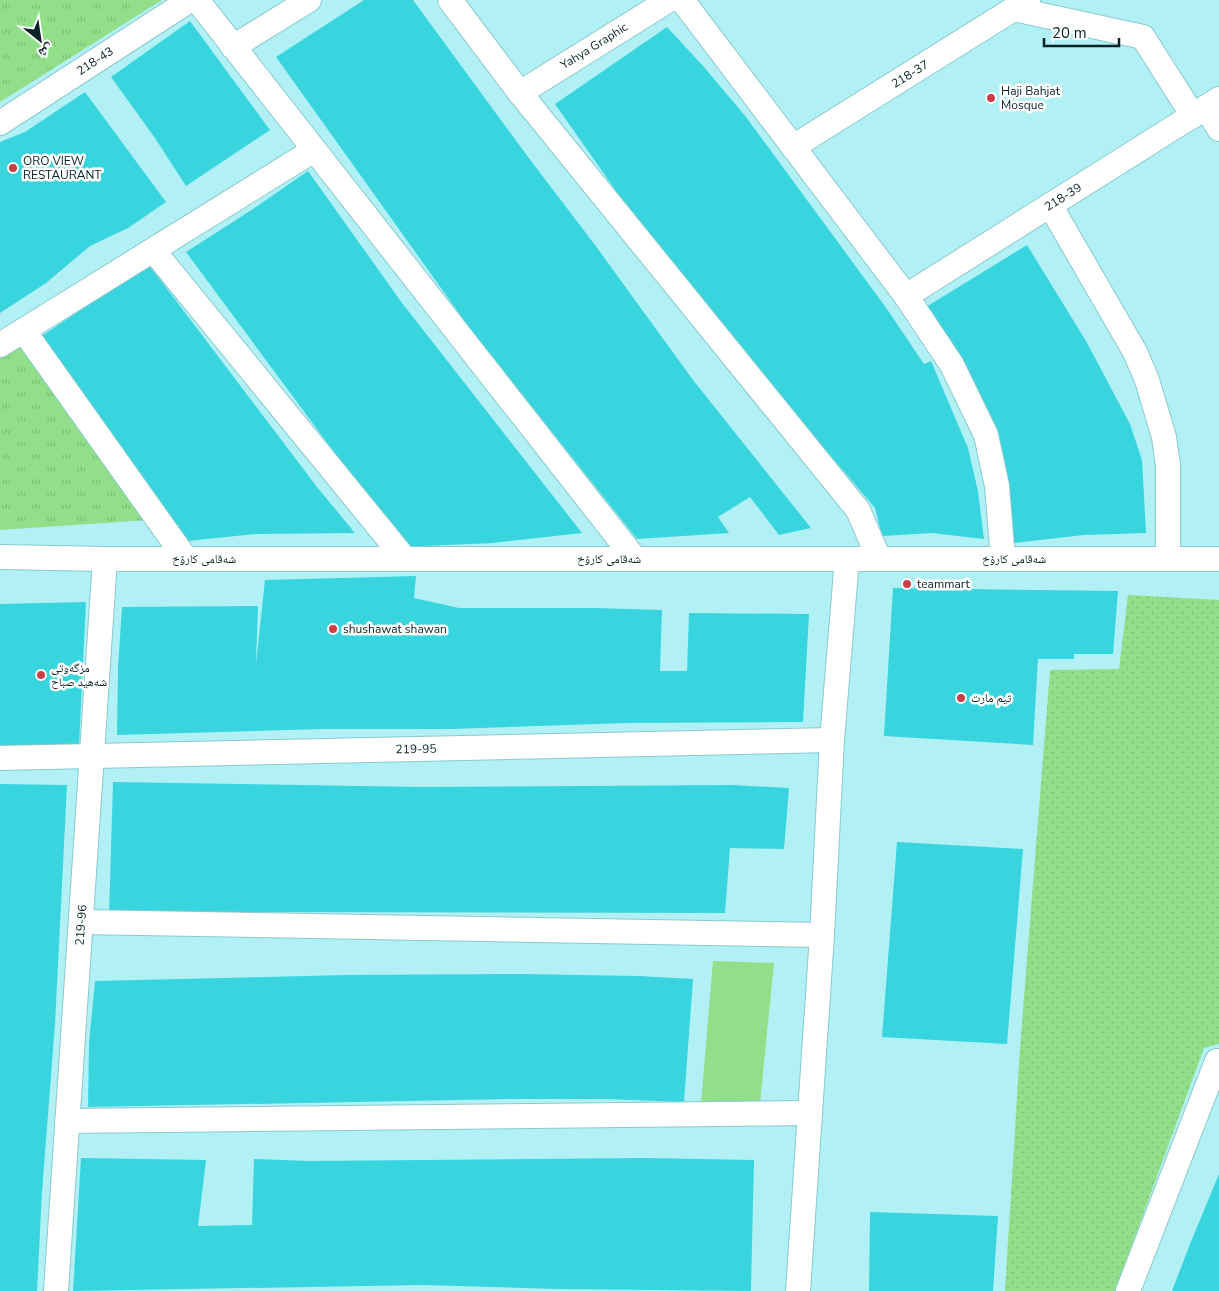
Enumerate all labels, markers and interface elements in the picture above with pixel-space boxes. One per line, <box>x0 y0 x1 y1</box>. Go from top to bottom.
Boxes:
north arrow <box>15 15 65 65</box>
scale bar <box>1044 15 1119 47</box>
street label: Yahya Graphic <box>557 19 631 74</box>
text: 20 m <box>1052 23 1087 43</box>
text: ش <box>35 39 57 63</box>
street label: 218-43 <box>73 43 117 79</box>
street label: 218-37 <box>888 56 932 92</box>
place label: Haji Bahjat Mosque <box>1001 83 1061 113</box>
marker: Haji Bahjat Mosque <box>985 92 997 104</box>
place label: ORO VIEW RESTAURANT <box>23 153 102 183</box>
marker: ORO VIEW RESTAURANT <box>7 162 19 174</box>
street label: 218-39 <box>1041 179 1085 215</box>
street label: شەقامی کارۆخ <box>172 551 236 567</box>
street label: شەقامی کارۆخ <box>577 551 641 567</box>
street label: شەقامی کارۆخ <box>982 551 1046 567</box>
place label: teammart <box>917 576 970 592</box>
marker: teammart <box>901 578 913 590</box>
place label: shushawat shawan <box>343 621 447 637</box>
marker: shushawat shawan <box>327 623 339 635</box>
place label: مزگه‌وتی شه‌هید صباح <box>51 660 107 690</box>
marker: مزگه‌وتی شه‌هید صباح <box>35 669 47 681</box>
place label: تيم مارت <box>971 690 1012 706</box>
marker: تيم مارت <box>955 692 967 704</box>
street label: 219-95 <box>395 741 437 757</box>
street label: 219-96 <box>72 904 90 946</box>

